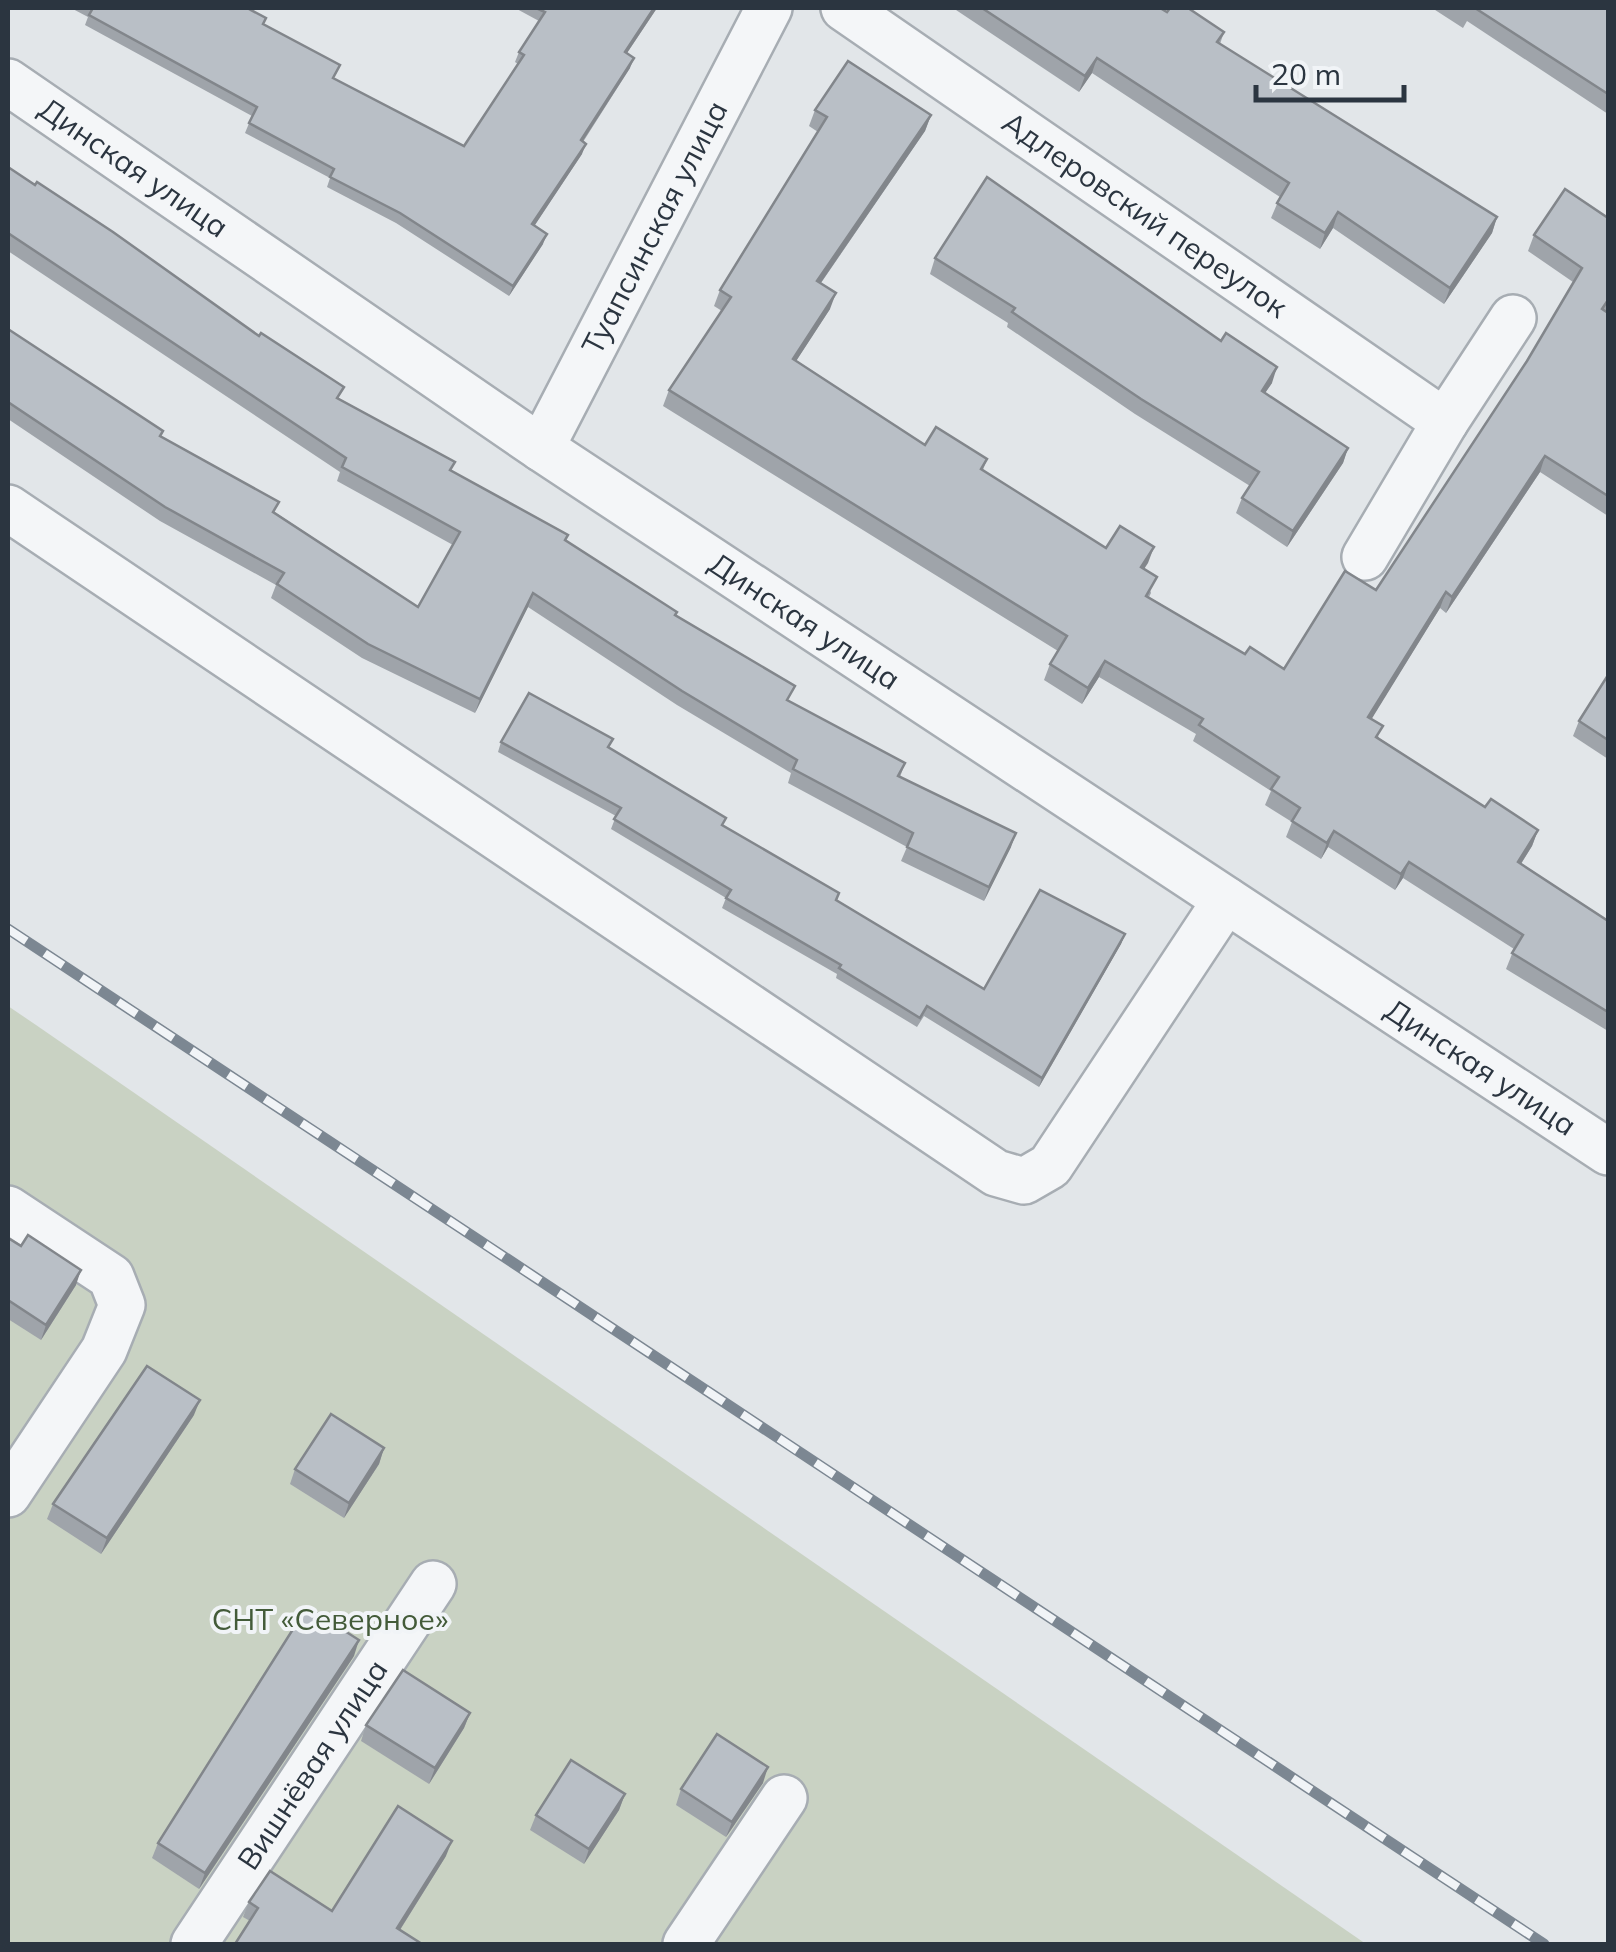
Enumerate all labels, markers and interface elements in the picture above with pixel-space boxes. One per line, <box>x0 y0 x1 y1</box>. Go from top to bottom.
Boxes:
scale bar <box>1256 40 1404 102</box>
text: 20 m <box>1271 55 1341 93</box>
street label: Динская улица <box>32 89 236 246</box>
street label: Туапсинская улица <box>573 94 736 361</box>
street label: Адлеровский переулок <box>995 103 1296 326</box>
street label: Динская улица <box>702 544 908 698</box>
street label: Динская улица <box>1378 990 1584 1144</box>
park label: СНТ «Северное» <box>212 1600 448 1638</box>
street label: Вишнёвая улица <box>229 1652 395 1877</box>

